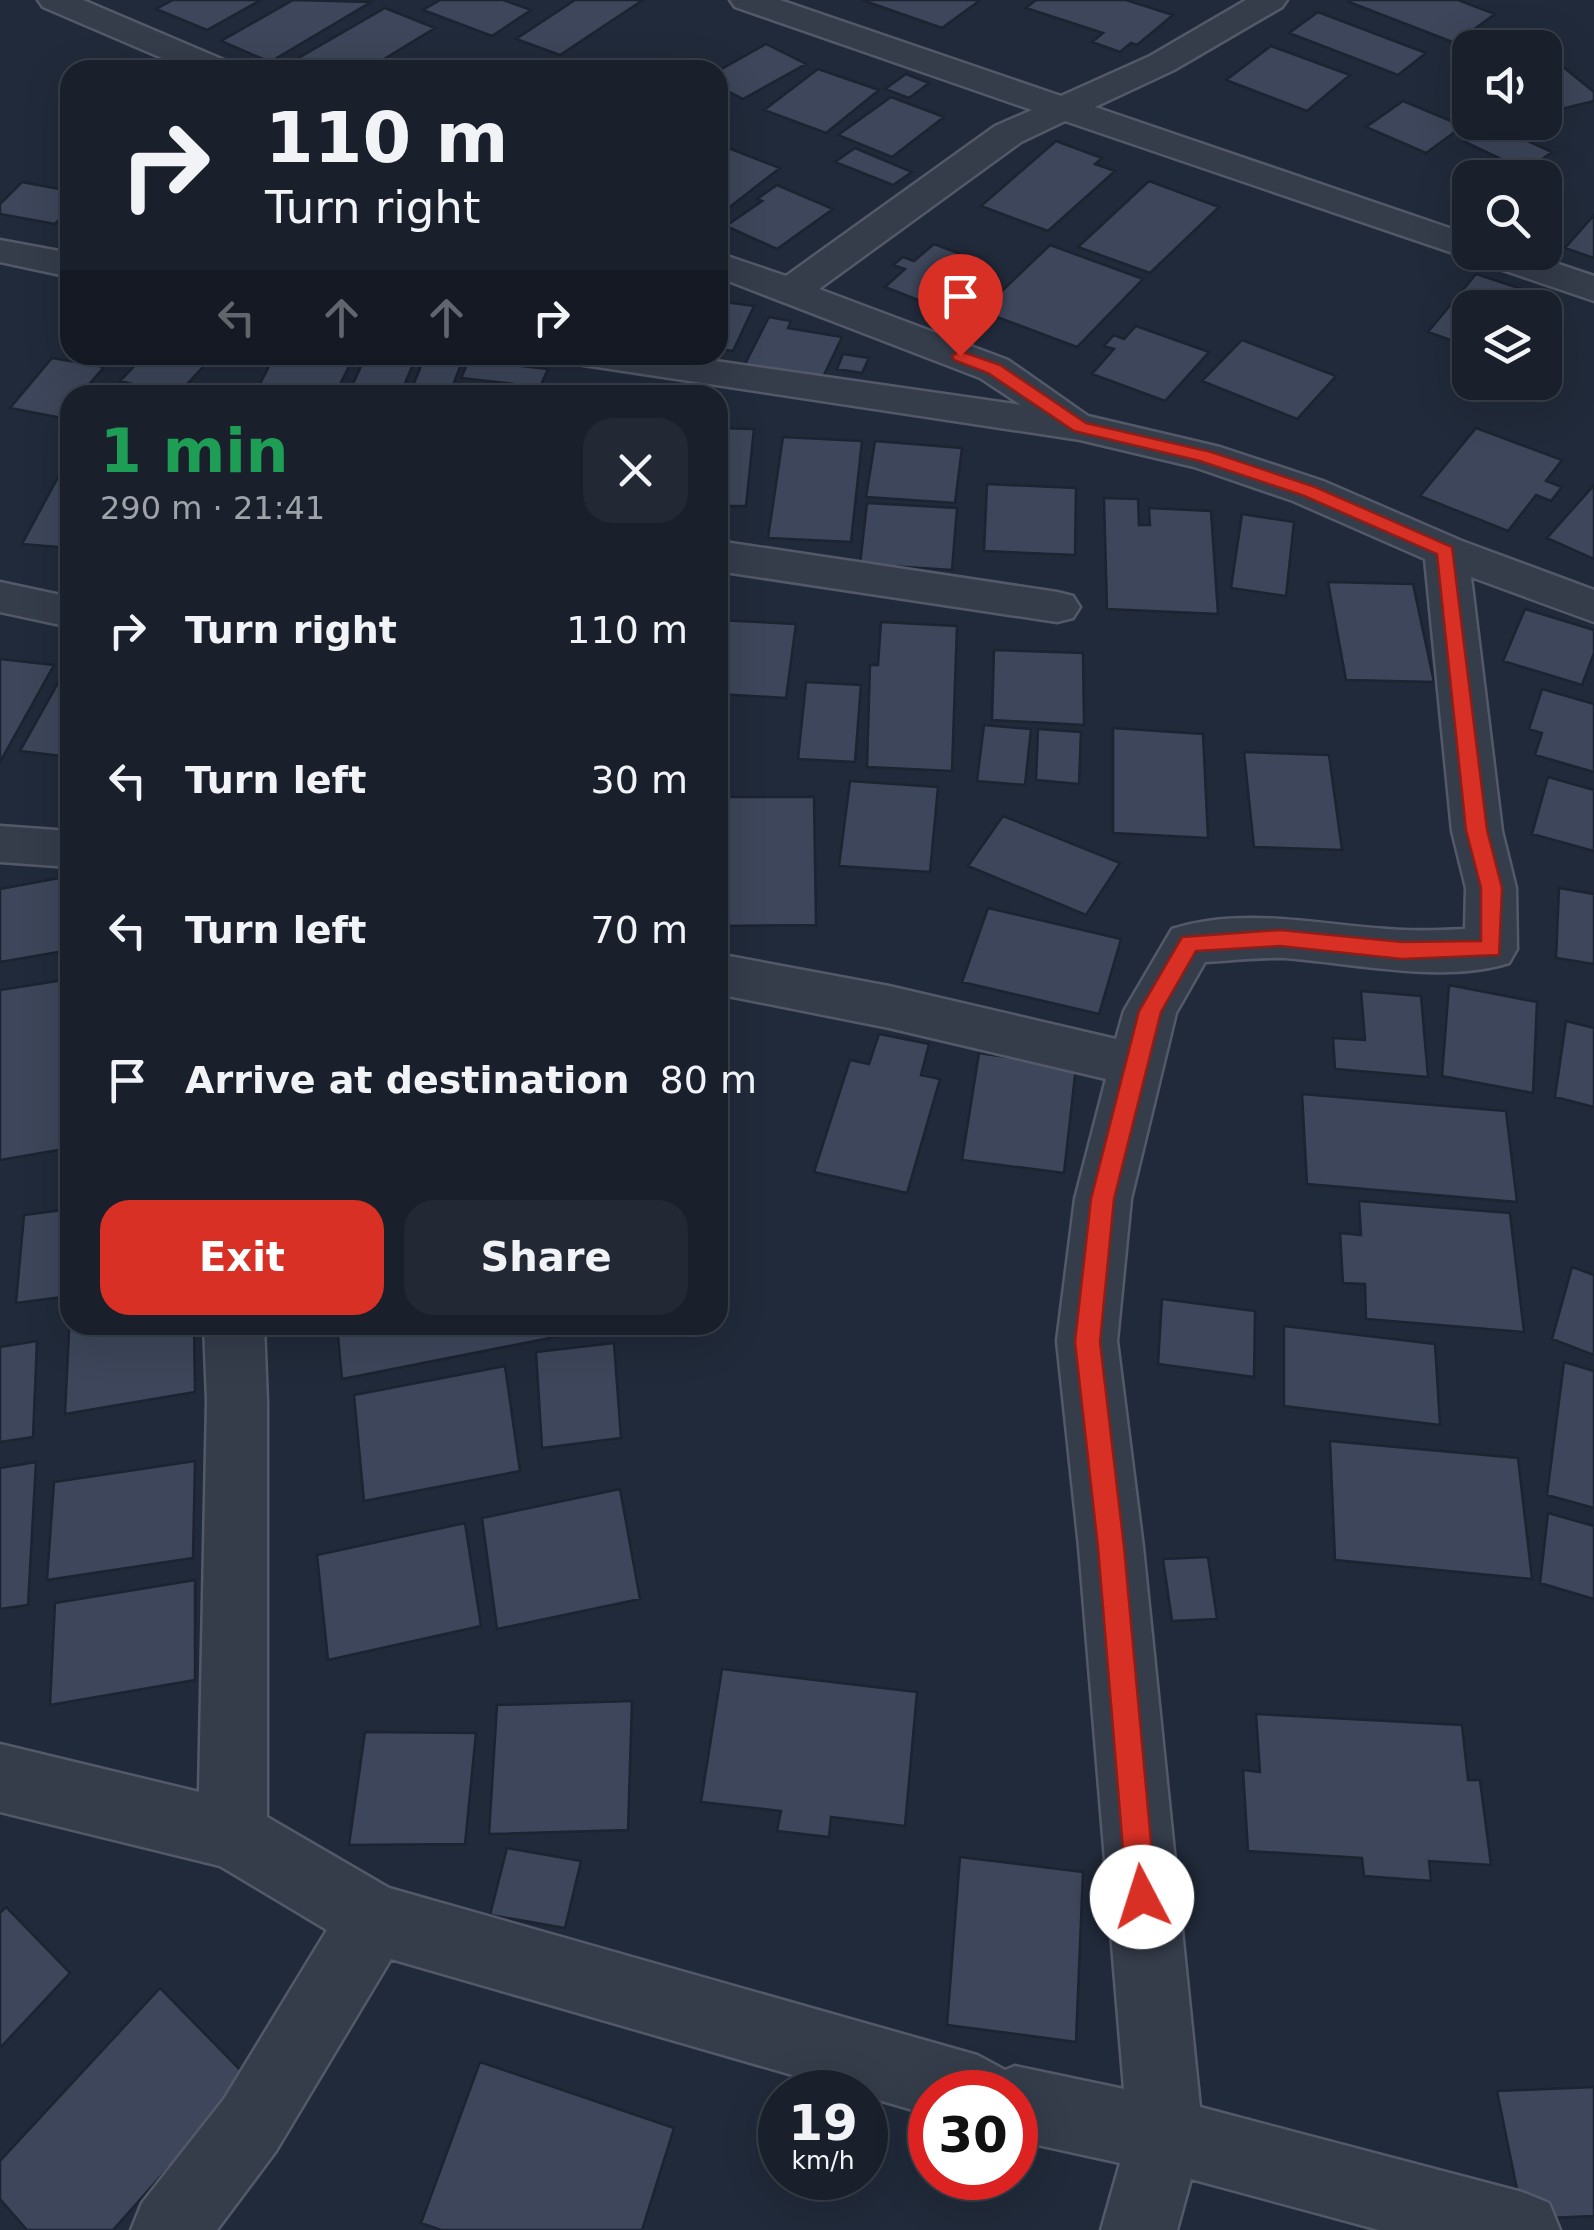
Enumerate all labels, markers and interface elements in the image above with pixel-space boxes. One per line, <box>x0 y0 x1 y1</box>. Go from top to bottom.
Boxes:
map controls <box>1452 30 1562 400</box>
button: sound <box>1452 30 1562 140</box>
text: 110 m <box>265 97 508 179</box>
icon: right <box>100 100 230 230</box>
button: search <box>1452 160 1562 270</box>
text: Turn right <box>265 181 480 234</box>
pin <box>918 254 1003 357</box>
icon: arrive <box>933 269 988 324</box>
icon: left <box>209 290 264 345</box>
icon: ahead <box>314 290 369 345</box>
icon: ahead <box>419 290 474 345</box>
icon: right <box>524 290 579 345</box>
button: layers <box>1452 290 1562 400</box>
text: 1 min <box>100 416 288 486</box>
button: close <box>583 418 688 523</box>
text: 290 m · 21:41 <box>100 489 325 527</box>
icon: right <box>100 603 155 658</box>
text: Turn right <box>185 608 397 652</box>
text: 110 m <box>566 608 688 652</box>
icon: left <box>100 753 155 808</box>
text: Turn left <box>185 758 366 802</box>
text: 30 m <box>591 758 688 802</box>
icon: left <box>100 903 155 958</box>
text: Turn left <box>185 908 366 952</box>
text: 70 m <box>591 908 688 952</box>
icon: arrive <box>100 1053 155 1108</box>
text: Arrive at destination <box>185 1058 630 1102</box>
text: 80 m <box>660 1058 757 1102</box>
button: Exit <box>100 1200 384 1315</box>
button: Share <box>404 1200 688 1315</box>
position arrow <box>1090 1845 1194 1949</box>
speed limit sign: 30 <box>908 2070 1038 2200</box>
text: 19 <box>788 2094 858 2152</box>
text: km/h <box>791 2146 855 2175</box>

